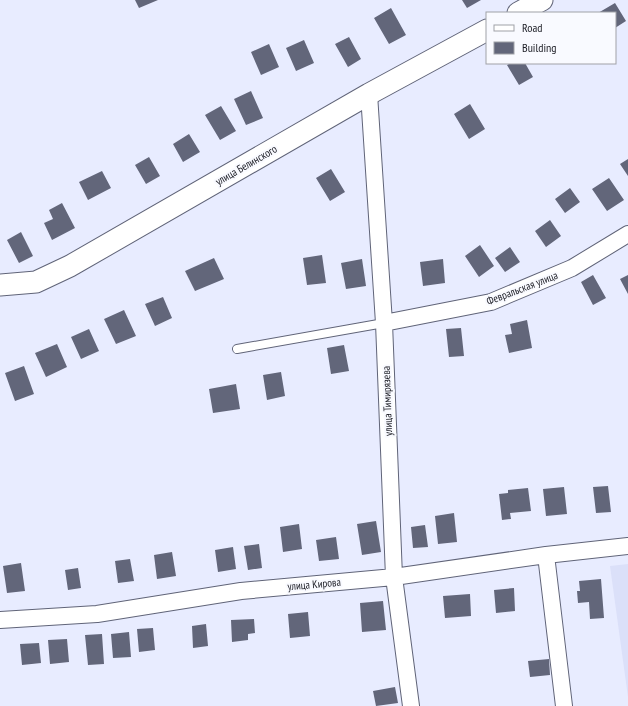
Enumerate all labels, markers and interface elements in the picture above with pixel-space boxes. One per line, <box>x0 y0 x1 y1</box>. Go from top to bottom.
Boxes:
legend <box>486 12 616 64</box>
text: Road <box>522 20 542 35</box>
text: Building <box>522 40 557 55</box>
street label: улица Белинского <box>213 142 280 188</box>
street label: Февральская улица <box>484 268 560 308</box>
street label: улица Тимирязева <box>379 366 395 436</box>
street label: улица Кирова <box>287 575 341 593</box>

